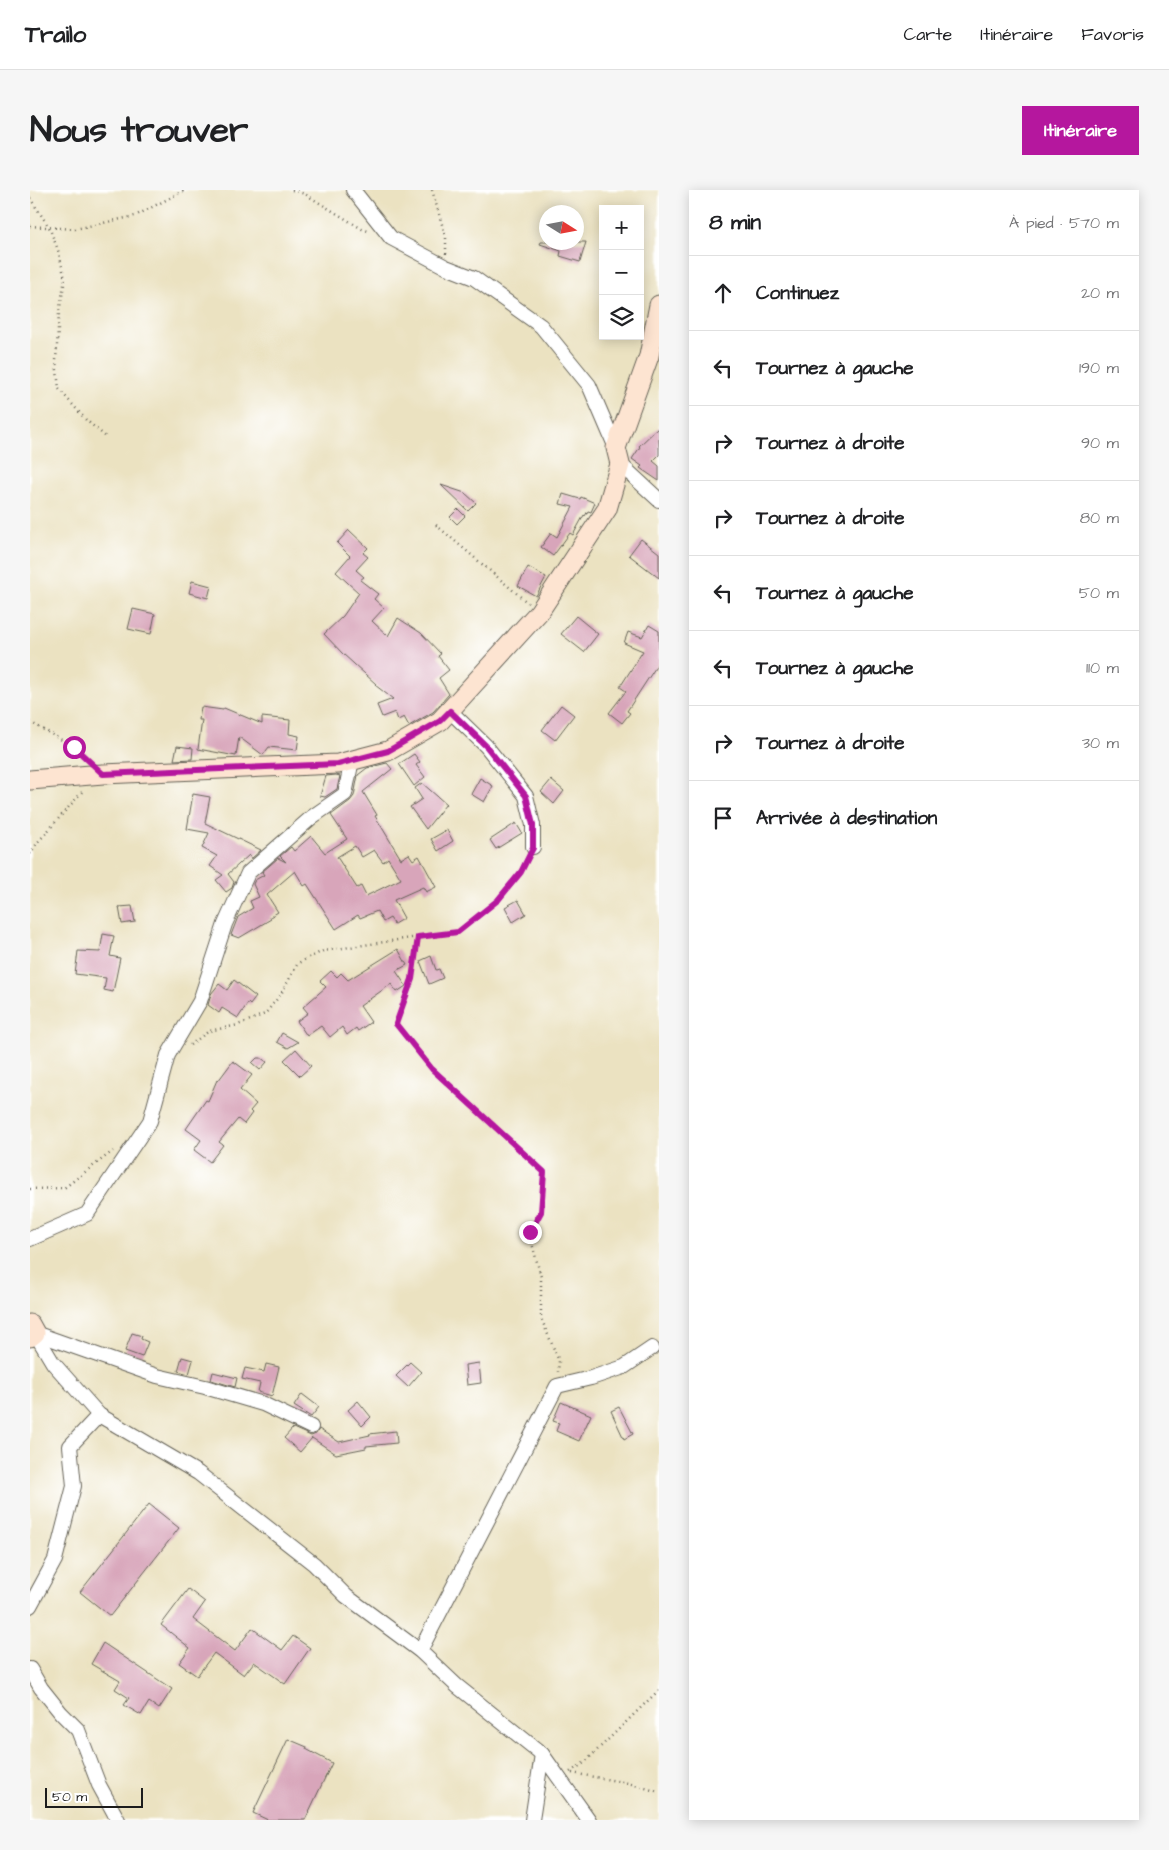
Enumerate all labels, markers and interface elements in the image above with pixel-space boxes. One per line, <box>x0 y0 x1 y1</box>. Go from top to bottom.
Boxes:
text: Trailo <box>25 18 86 52</box>
text: Carte <box>903 22 952 47</box>
text: Itinéraire <box>980 22 1053 47</box>
text: Favoris <box>1081 22 1144 47</box>
text: Nous trouver <box>30 106 248 155</box>
button: Itinéraire <box>1022 106 1139 155</box>
north arrow <box>539 205 584 250</box>
map controls <box>599 205 644 340</box>
button: + <box>599 205 644 250</box>
text: 8 min <box>709 208 761 237</box>
text: À pied · 570 m <box>1009 212 1119 234</box>
button: − <box>599 250 644 295</box>
icon: ahead <box>709 279 737 307</box>
text: Continuez <box>756 280 839 307</box>
text: 20 m <box>1081 282 1119 304</box>
button: layers <box>599 295 644 340</box>
icon: left <box>709 354 737 382</box>
text: Tournez à gauche <box>756 355 914 382</box>
text: 190 m <box>1079 357 1119 379</box>
icon: right <box>709 429 737 457</box>
text: Tournez à droite <box>756 430 904 457</box>
text: 90 m <box>1081 432 1119 454</box>
icon: right <box>709 504 737 532</box>
text: Tournez à droite <box>756 505 904 532</box>
text: 80 m <box>1080 507 1119 529</box>
icon: left <box>709 579 737 607</box>
text: Tournez à gauche <box>756 580 914 607</box>
text: 50 m <box>1079 582 1119 604</box>
icon: left <box>709 654 737 682</box>
text: Tournez à gauche <box>756 655 914 682</box>
text: 110 m <box>1086 657 1119 679</box>
icon: right <box>709 729 737 757</box>
text: Tournez à droite <box>756 730 904 757</box>
text: 30 m <box>1082 732 1119 754</box>
route start <box>63 736 86 759</box>
icon: arrive <box>709 804 737 832</box>
text: Arrivée à destination <box>756 805 937 832</box>
route end <box>519 1221 542 1244</box>
scale bar <box>45 1785 142 1808</box>
text: 50 m <box>52 1787 87 1807</box>

